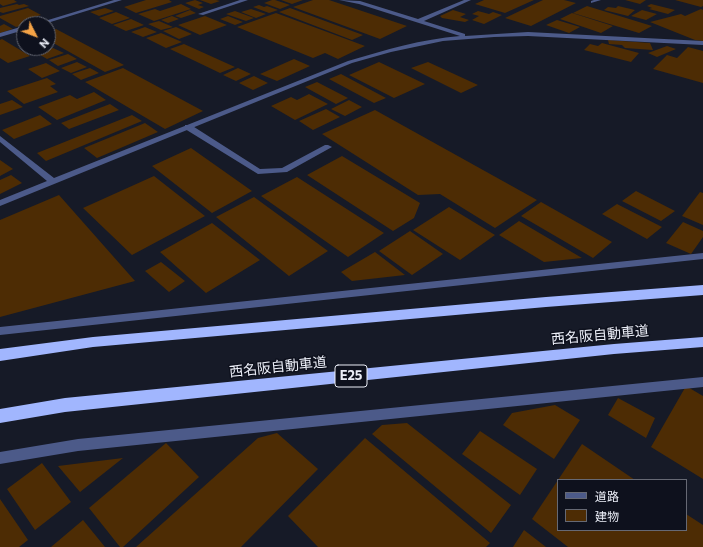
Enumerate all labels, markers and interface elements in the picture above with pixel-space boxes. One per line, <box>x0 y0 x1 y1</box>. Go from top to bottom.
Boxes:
north arrow <box>16 16 56 56</box>
text: N <box>37 36 52 51</box>
street label: 西名阪自動車道 <box>550 322 650 348</box>
street label: 西名阪自動車道 <box>228 354 328 380</box>
road number: E25 <box>335 365 367 387</box>
legend <box>557 479 687 531</box>
text: 道路 <box>595 489 619 503</box>
text: 建物 <box>595 509 619 523</box>

